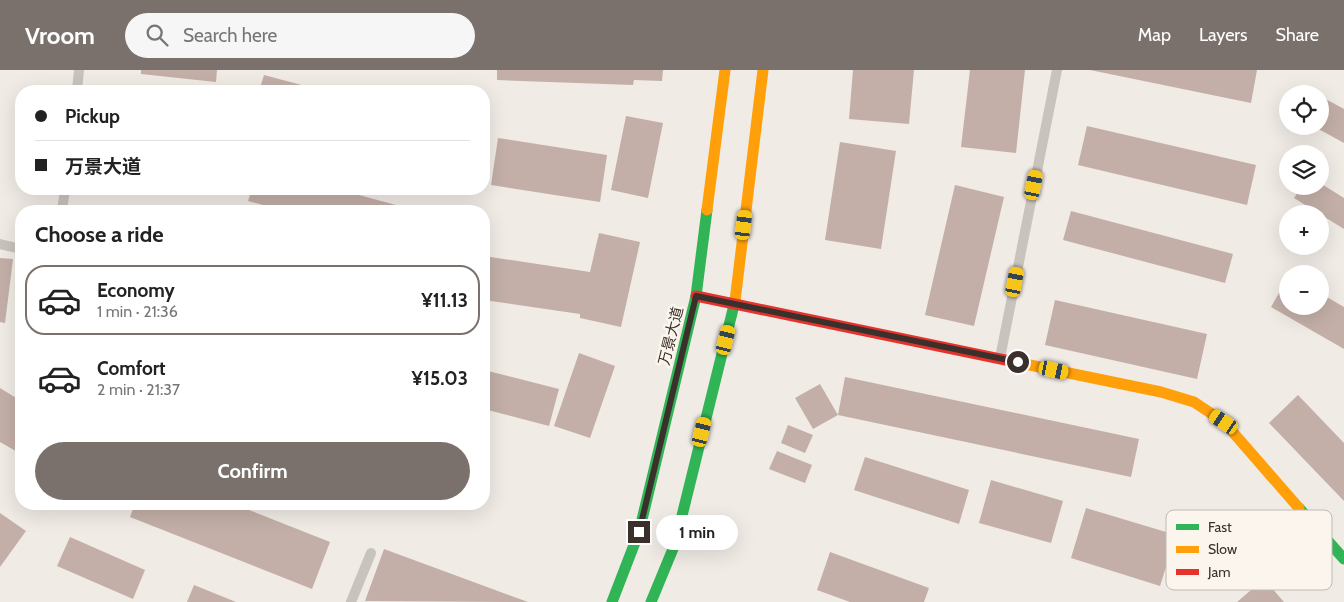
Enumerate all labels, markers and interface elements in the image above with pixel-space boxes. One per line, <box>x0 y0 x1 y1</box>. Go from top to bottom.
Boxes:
search box <box>125 13 475 58</box>
text: Vroom <box>25 21 95 50</box>
icon: search <box>143 21 171 49</box>
text: Search here <box>183 24 277 47</box>
text: Map <box>1138 24 1171 46</box>
text: Layers <box>1199 24 1248 46</box>
text: Share <box>1276 24 1319 46</box>
map controls <box>1279 85 1329 315</box>
button: locate <box>1279 85 1329 135</box>
text: Pickup <box>65 105 120 128</box>
button: layers <box>1279 145 1329 195</box>
text: 万景大道 <box>65 155 141 178</box>
car <box>1023 169 1044 201</box>
button: + <box>1279 205 1329 255</box>
car <box>734 209 753 241</box>
text: Choose a ride <box>35 221 164 248</box>
button: − <box>1279 265 1329 315</box>
car <box>1004 266 1025 298</box>
icon: car <box>37 278 82 323</box>
text: Economy <box>97 279 175 302</box>
text: ¥11.13 <box>421 289 468 312</box>
text: 1 min · 21:36 <box>97 302 178 321</box>
street label: 万景大道 <box>655 305 687 367</box>
car <box>715 324 736 356</box>
route start <box>1007 351 1029 373</box>
icon: car <box>37 356 82 401</box>
text: Comfort <box>97 357 166 380</box>
car <box>1037 360 1070 380</box>
text: ¥15.03 <box>412 367 468 390</box>
text: 2 min · 21:37 <box>97 380 180 399</box>
car <box>1207 407 1240 437</box>
car <box>691 416 712 448</box>
button: Confirm <box>35 442 470 500</box>
legend <box>1166 510 1332 590</box>
callout: 1 min <box>656 514 739 550</box>
text: Fast <box>1208 518 1232 536</box>
route end <box>628 521 650 543</box>
text: 1 min <box>679 523 715 542</box>
text: Slow <box>1208 540 1237 558</box>
text: Jam <box>1207 563 1230 581</box>

